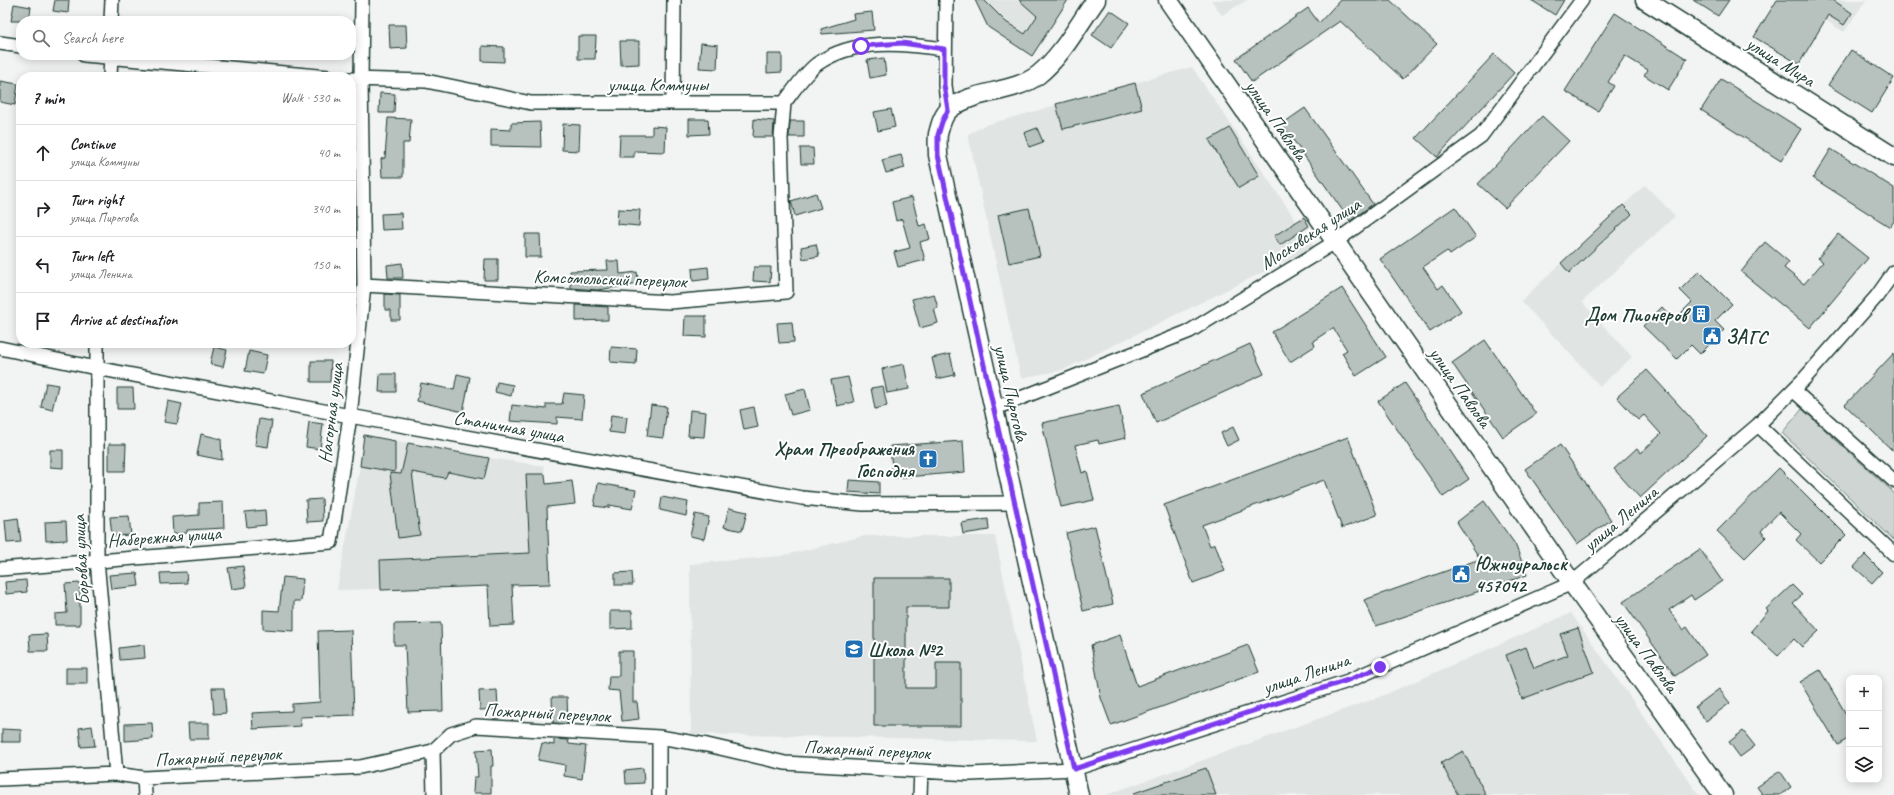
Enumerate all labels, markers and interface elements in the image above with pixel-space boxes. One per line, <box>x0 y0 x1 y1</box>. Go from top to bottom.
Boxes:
search box <box>16 16 356 60</box>
icon: search <box>30 27 52 49</box>
text: Search here <box>62 29 123 48</box>
street label: улица Мира <box>1741 31 1820 93</box>
route start <box>852 37 870 55</box>
street label: улица Коммуны <box>607 73 710 97</box>
street label: улица Павлова <box>1239 75 1314 167</box>
text: 7 min <box>32 88 65 109</box>
text: Walk · 530 m <box>281 90 340 106</box>
text: Continue <box>70 135 115 154</box>
icon: ahead <box>32 142 54 164</box>
text: 40 m <box>318 145 340 161</box>
text: улица Коммуны <box>70 154 139 170</box>
text: Turn right <box>70 191 123 210</box>
street label: Московская улица <box>1256 192 1367 275</box>
icon: right <box>32 198 54 220</box>
text: 340 m <box>312 201 340 217</box>
text: улица Пирогова <box>70 210 138 226</box>
text: Turn left <box>70 247 113 266</box>
icon: left <box>32 254 54 276</box>
text: 150 m <box>312 257 340 273</box>
street label: Комсомольский переулок <box>533 264 689 294</box>
text: улица Ленина <box>70 266 132 282</box>
place label: Дом Пионеров <box>1585 303 1691 327</box>
building icon: Дом Пионеров <box>1690 303 1712 325</box>
icon: arrive <box>32 310 54 332</box>
text: Arrive at destination <box>70 311 177 330</box>
public building icon: ЗАГС <box>1701 325 1723 347</box>
place label: ЗАГС <box>1726 325 1769 349</box>
street label: улица Пирогова <box>988 341 1034 446</box>
street label: улица Павлова <box>1423 342 1498 434</box>
street label: Нагорная улица <box>313 360 349 465</box>
street label: Станичная улица <box>452 405 568 449</box>
place label: Храм Преображения Господня <box>774 437 916 483</box>
church icon: Храм Преображения Господня <box>917 448 939 470</box>
street label: улица Ленина <box>1578 479 1665 558</box>
street label: Боровая улица <box>67 512 95 606</box>
street label: Набережная улица <box>106 521 223 553</box>
place label: Южноуральск 457042 <box>1475 552 1569 598</box>
public building icon: Южноуральск 457042 <box>1450 563 1472 585</box>
street label: улица Павлова <box>1609 607 1685 699</box>
school or university icon: Школа №2 <box>843 638 865 660</box>
place label: Школа №2 <box>868 638 945 662</box>
street label: улица Ленина <box>1259 647 1355 700</box>
route end <box>1371 658 1389 676</box>
map controls <box>1846 675 1882 783</box>
button: + <box>1846 675 1882 711</box>
street label: Пожарный переулок <box>483 698 613 728</box>
button: − <box>1846 711 1882 747</box>
street label: Пожарный переулок <box>803 735 933 765</box>
street label: Пожарный переулок <box>154 742 284 772</box>
button: layers <box>1846 747 1882 783</box>

